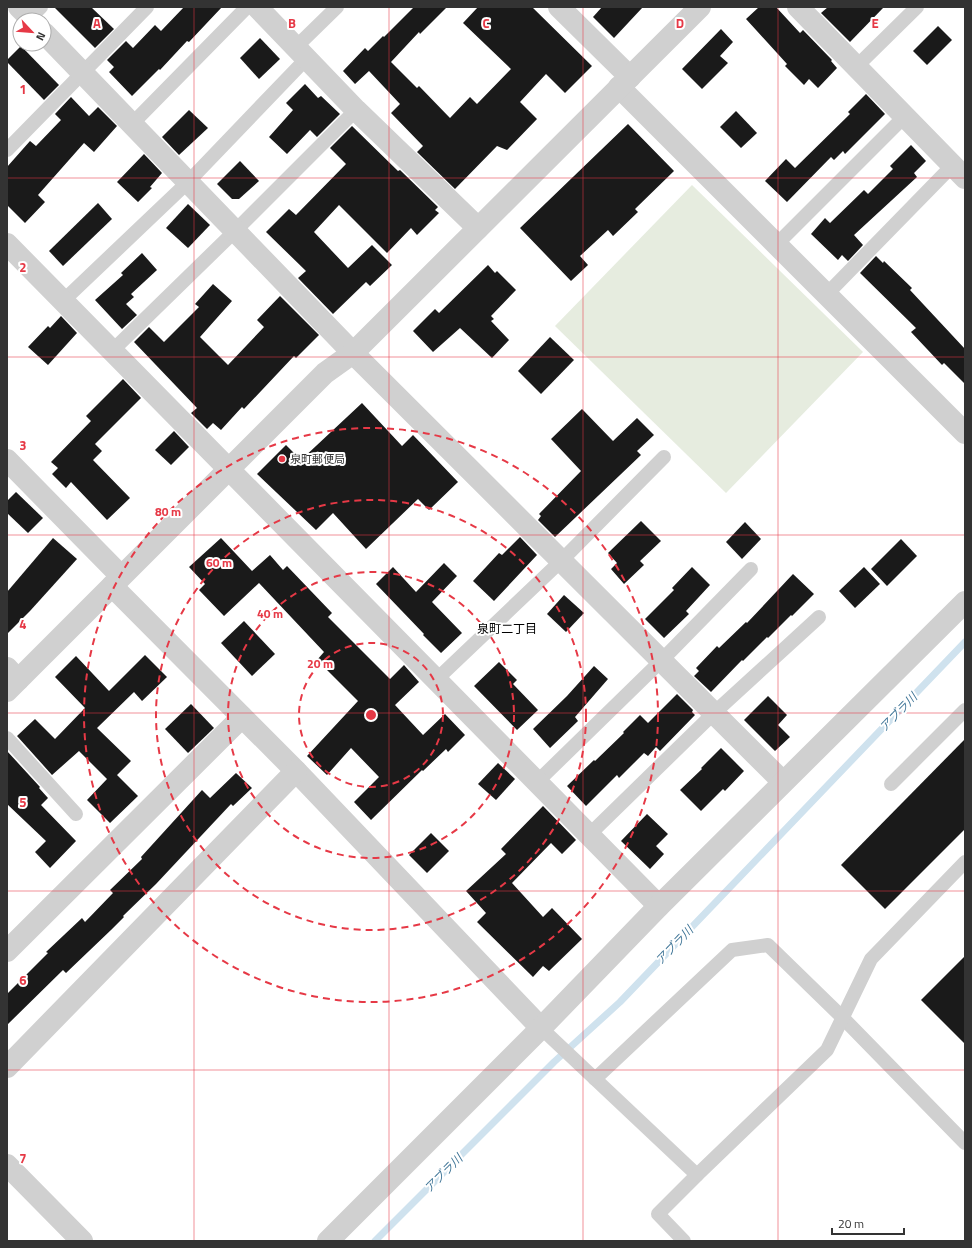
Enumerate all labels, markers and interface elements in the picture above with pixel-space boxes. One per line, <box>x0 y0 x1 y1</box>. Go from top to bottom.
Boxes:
north arrow <box>12 12 52 52</box>
text: A <box>93 13 101 33</box>
text: B <box>288 13 296 33</box>
text: C <box>482 13 490 33</box>
text: D <box>676 13 684 33</box>
text: E <box>871 13 879 33</box>
text: N <box>32 29 50 43</box>
text: 1 <box>19 79 27 99</box>
text: 2 <box>19 257 27 277</box>
text: 3 <box>19 435 27 455</box>
place label: 泉町郵便局 <box>290 451 345 467</box>
marker: 泉町郵便局 <box>277 454 287 464</box>
text: 80 m <box>155 502 181 521</box>
text: 60 m <box>206 553 232 572</box>
text: 40 m <box>257 604 283 623</box>
text: 4 <box>19 614 27 634</box>
district label: 泉町二丁目 <box>477 619 537 638</box>
text: 20 m <box>307 654 333 673</box>
water label: アブラ川 <box>874 687 923 736</box>
centre of rings <box>364 708 378 722</box>
text: 5 <box>19 792 27 812</box>
water label: アブラ川 <box>650 920 699 969</box>
text: 6 <box>19 970 27 990</box>
text: 7 <box>19 1148 27 1168</box>
water label: アブラ川 <box>419 1148 468 1197</box>
scale bar <box>832 1210 904 1236</box>
text: 20 m <box>838 1214 864 1233</box>

